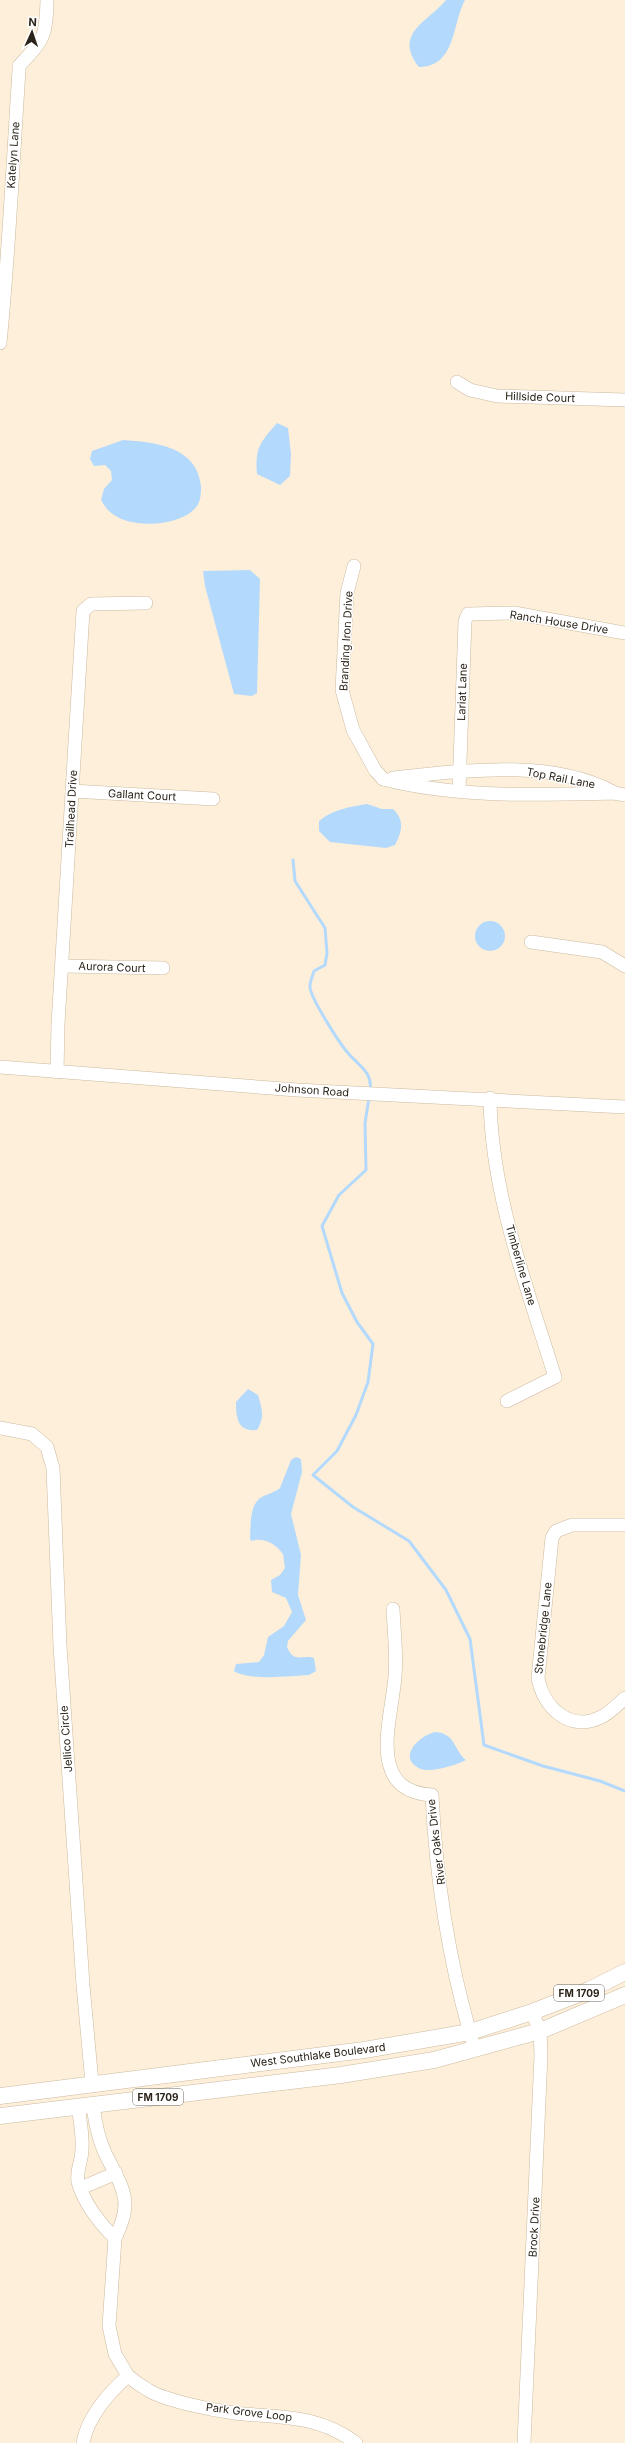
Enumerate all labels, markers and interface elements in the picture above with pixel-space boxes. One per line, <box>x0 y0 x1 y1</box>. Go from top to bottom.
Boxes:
north arrow <box>12 12 52 52</box>
text: N <box>28 15 37 29</box>
street label: Katelyn Lane <box>4 121 22 189</box>
street label: Hillside Court <box>505 389 576 405</box>
street label: Branding Iron Drive <box>336 591 356 691</box>
street label: Ranch House Drive <box>509 607 609 637</box>
street label: Lariat Lane <box>454 663 470 721</box>
street label: Top Rail Lane <box>525 764 597 792</box>
street label: Trailhead Drive <box>62 769 80 849</box>
street label: Gallant Court <box>108 786 177 804</box>
street label: Aurora Court <box>78 959 146 975</box>
street label: Johnson Road <box>274 1080 350 1100</box>
street label: Timberline Lane <box>503 1223 539 1307</box>
street label: Stonebridge Lane <box>531 1581 555 1675</box>
street label: Jellico Circle <box>57 1705 75 1773</box>
street label: River Oaks Drive <box>424 1798 448 1886</box>
road number: FM 1709 <box>554 1985 604 2001</box>
street label: West Southlake Boulevard <box>250 2040 386 2070</box>
road number: FM 1709 <box>133 2089 183 2105</box>
street label: Brock Drive <box>525 2196 543 2258</box>
street label: Park Grove Loop <box>205 2400 293 2424</box>

